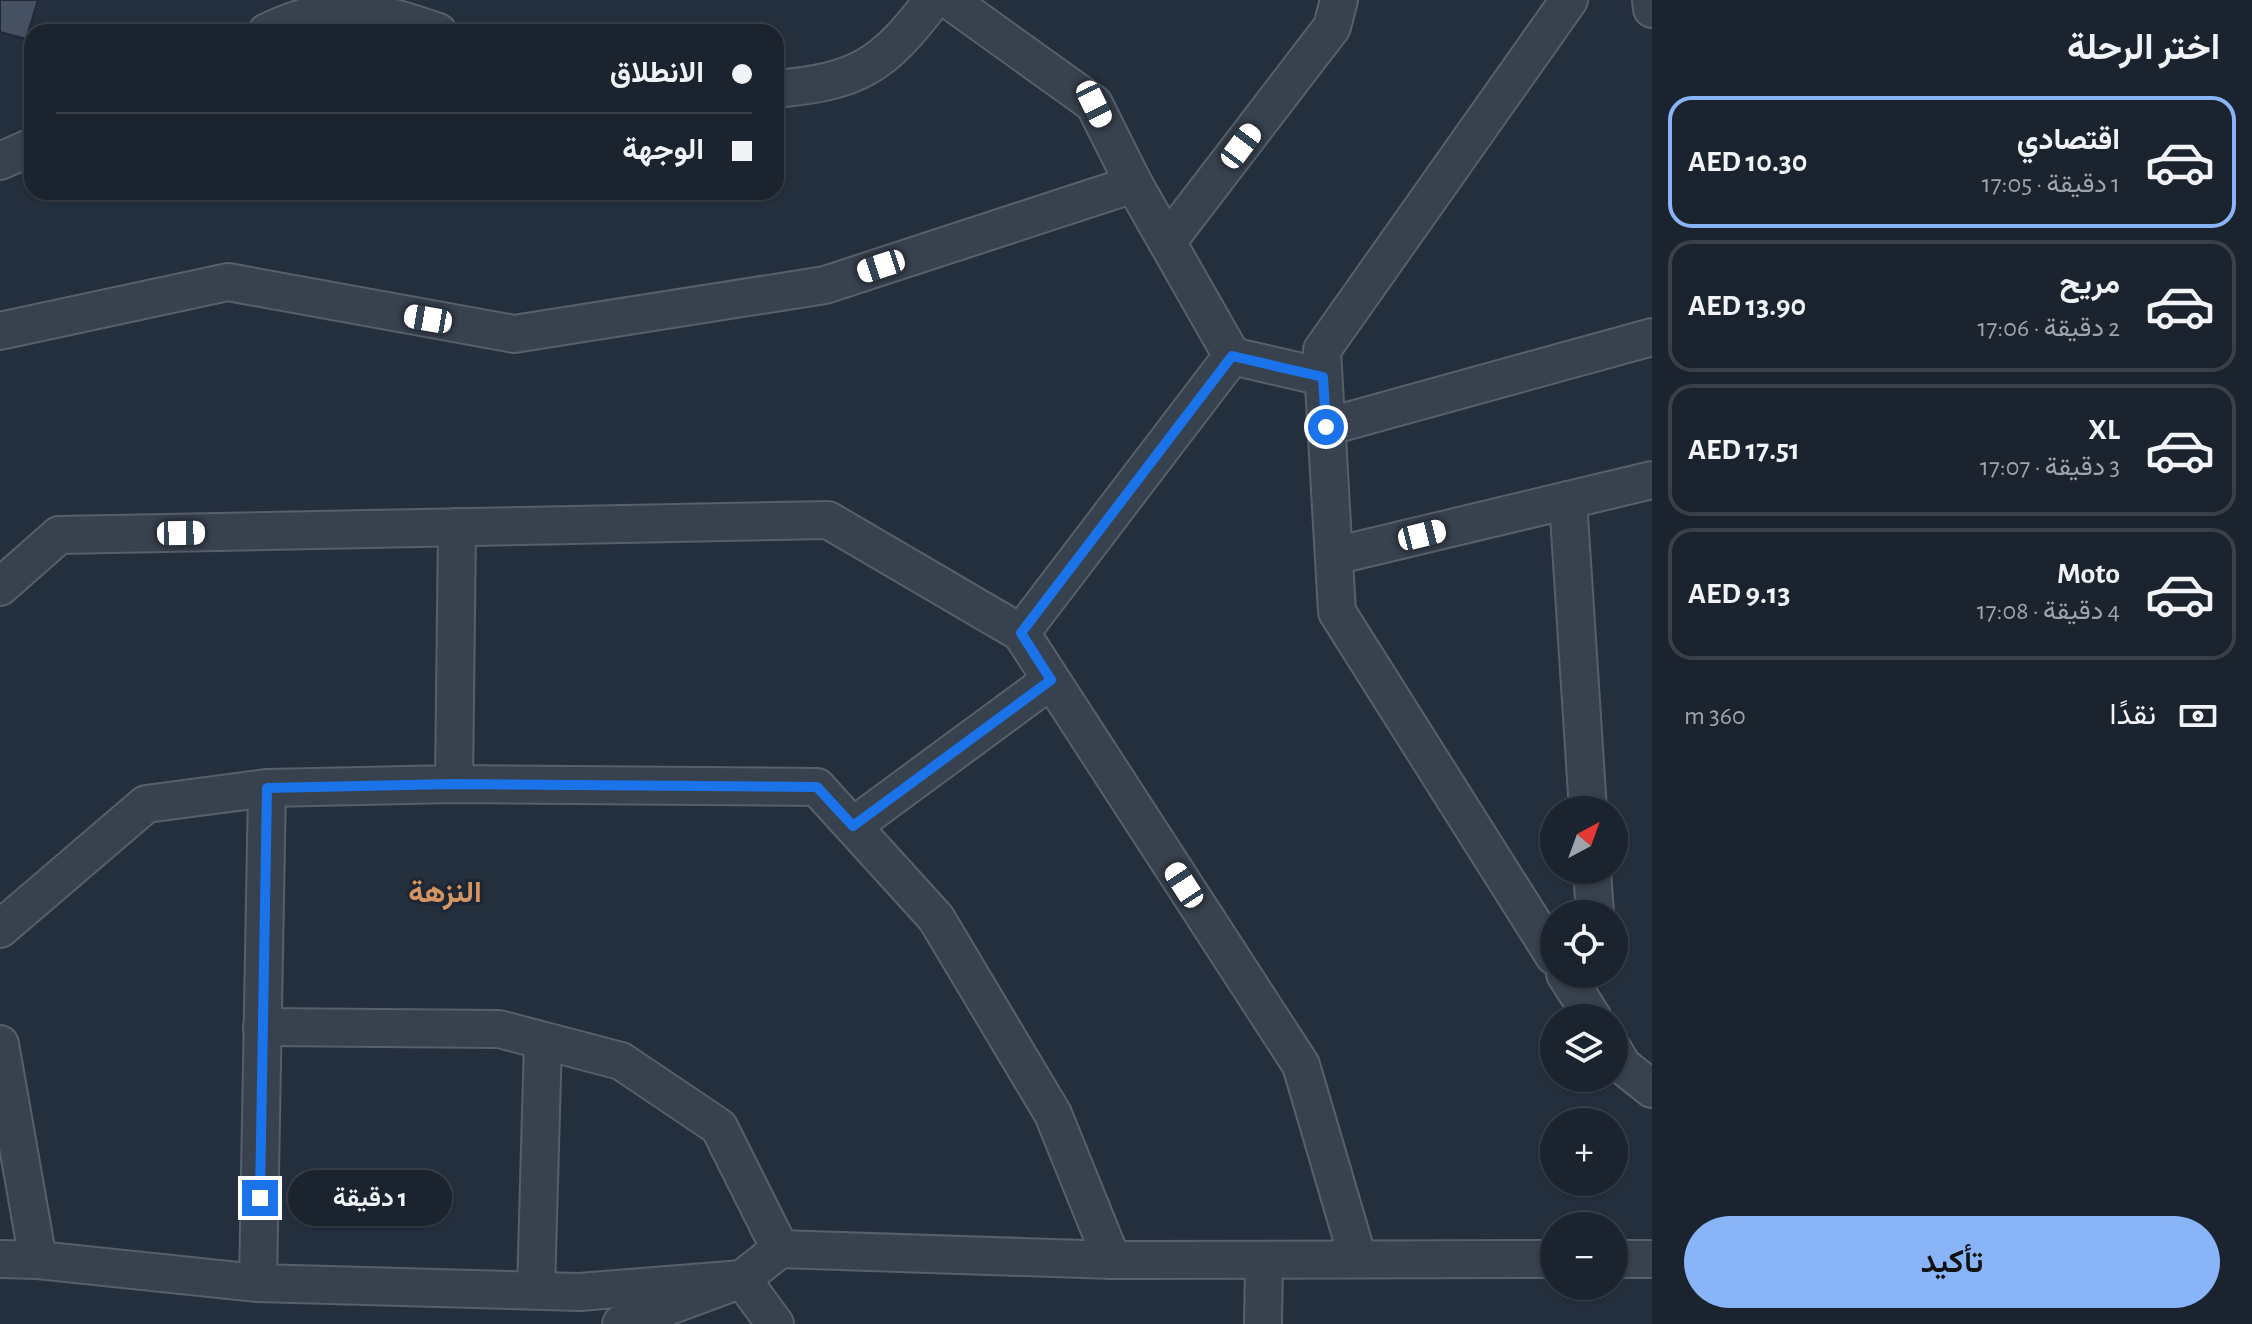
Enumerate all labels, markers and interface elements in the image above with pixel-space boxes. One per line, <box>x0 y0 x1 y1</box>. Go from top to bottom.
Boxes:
text: اختر الرحلة <box>2067 30 2220 66</box>
text: الانطلاق <box>610 58 704 88</box>
car <box>1073 77 1115 131</box>
car <box>1217 120 1265 172</box>
text: اقتصادي <box>2017 125 2120 155</box>
icon: car <box>2144 126 2216 198</box>
text: الوجهة <box>622 135 704 165</box>
text: AED 10.30 <box>1688 147 1807 177</box>
text: 1 دقيقة · 17:05 <box>1982 171 2120 197</box>
car <box>854 247 908 285</box>
text: مريح <box>2060 269 2120 299</box>
icon: car <box>2144 270 2216 342</box>
text: AED 13.90 <box>1688 291 1806 321</box>
car <box>402 303 454 335</box>
text: 2 دقيقة · 17:06 <box>1977 315 2120 341</box>
route start <box>1308 409 1344 445</box>
icon: car <box>2144 414 2216 486</box>
text: XL <box>2088 415 2120 445</box>
text: AED 17.51 <box>1688 435 1800 465</box>
text: 3 دقيقة · 17:07 <box>1980 454 2120 480</box>
car <box>1396 518 1448 552</box>
car <box>157 521 205 545</box>
icon: car <box>2144 558 2216 630</box>
text: Moto <box>2057 559 2120 589</box>
text: AED 9.13 <box>1688 579 1791 609</box>
text: 4 دقيقة · 17:08 <box>1977 598 2120 624</box>
icon: cash <box>2176 694 2220 738</box>
text: نقدًا <box>2110 700 2156 730</box>
text: 360 m <box>1684 703 1746 729</box>
north arrow <box>1540 796 1628 884</box>
map controls <box>1540 796 1628 1300</box>
car <box>1161 858 1207 912</box>
district label: النزهة <box>408 878 482 910</box>
button: locate <box>1540 900 1628 988</box>
button: layers <box>1540 1004 1628 1092</box>
button: + <box>1540 1108 1628 1196</box>
callout: 1 دقيقة <box>288 1170 452 1226</box>
route end <box>242 1180 278 1216</box>
text: 1 دقيقة <box>333 1185 407 1211</box>
button: − <box>1540 1212 1628 1300</box>
button: تأكيد <box>1684 1216 2220 1308</box>

